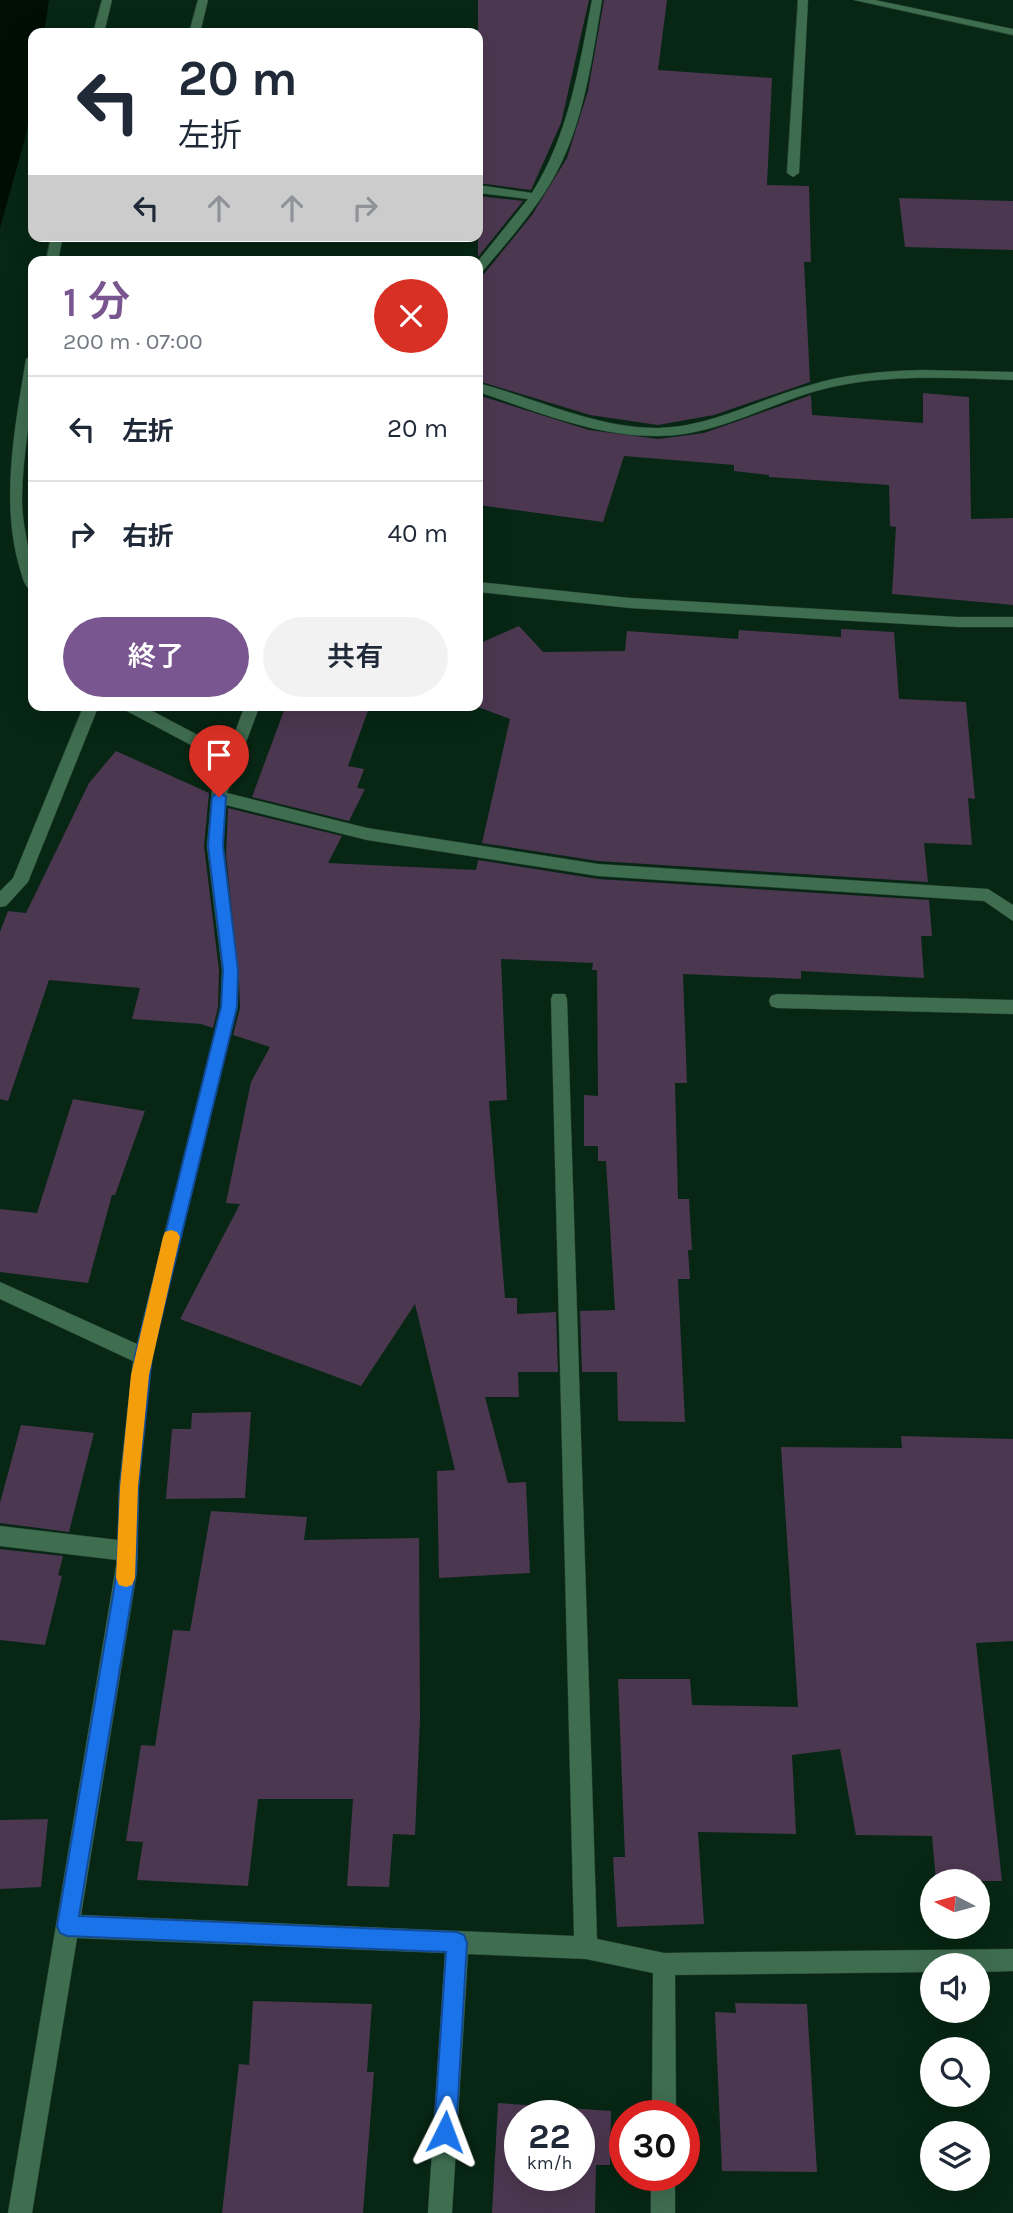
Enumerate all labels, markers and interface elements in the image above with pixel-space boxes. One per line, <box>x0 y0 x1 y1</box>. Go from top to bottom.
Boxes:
text: 20 m <box>178 50 298 107</box>
icon: left <box>63 56 154 147</box>
text: 左折 <box>178 117 242 154</box>
icon: left <box>127 189 165 227</box>
icon: ahead <box>200 189 238 227</box>
icon: ahead <box>273 189 311 227</box>
icon: right <box>346 189 384 227</box>
text: 1 分 <box>63 277 130 327</box>
button: close <box>374 279 448 353</box>
text: 200 m · 07:00 <box>63 328 203 355</box>
icon: left <box>63 410 101 448</box>
text: 20 m <box>387 413 448 444</box>
text: 左折 <box>122 416 174 447</box>
icon: right <box>63 515 101 553</box>
text: 40 m <box>388 518 448 549</box>
text: 右折 <box>122 521 174 552</box>
button: 終了 <box>63 617 249 697</box>
button: 共有 <box>263 617 448 697</box>
pin <box>189 725 249 797</box>
icon: arrive <box>200 736 238 774</box>
north arrow <box>920 1869 990 1939</box>
map controls <box>920 1869 990 2191</box>
button: sound <box>920 1953 990 2023</box>
button: search <box>920 2037 990 2107</box>
position arrow <box>408 2095 482 2169</box>
speed limit sign: 30 <box>609 2100 700 2191</box>
text: 22 <box>528 2116 571 2157</box>
button: layers <box>920 2121 990 2191</box>
text: km/h <box>527 2152 572 2174</box>

